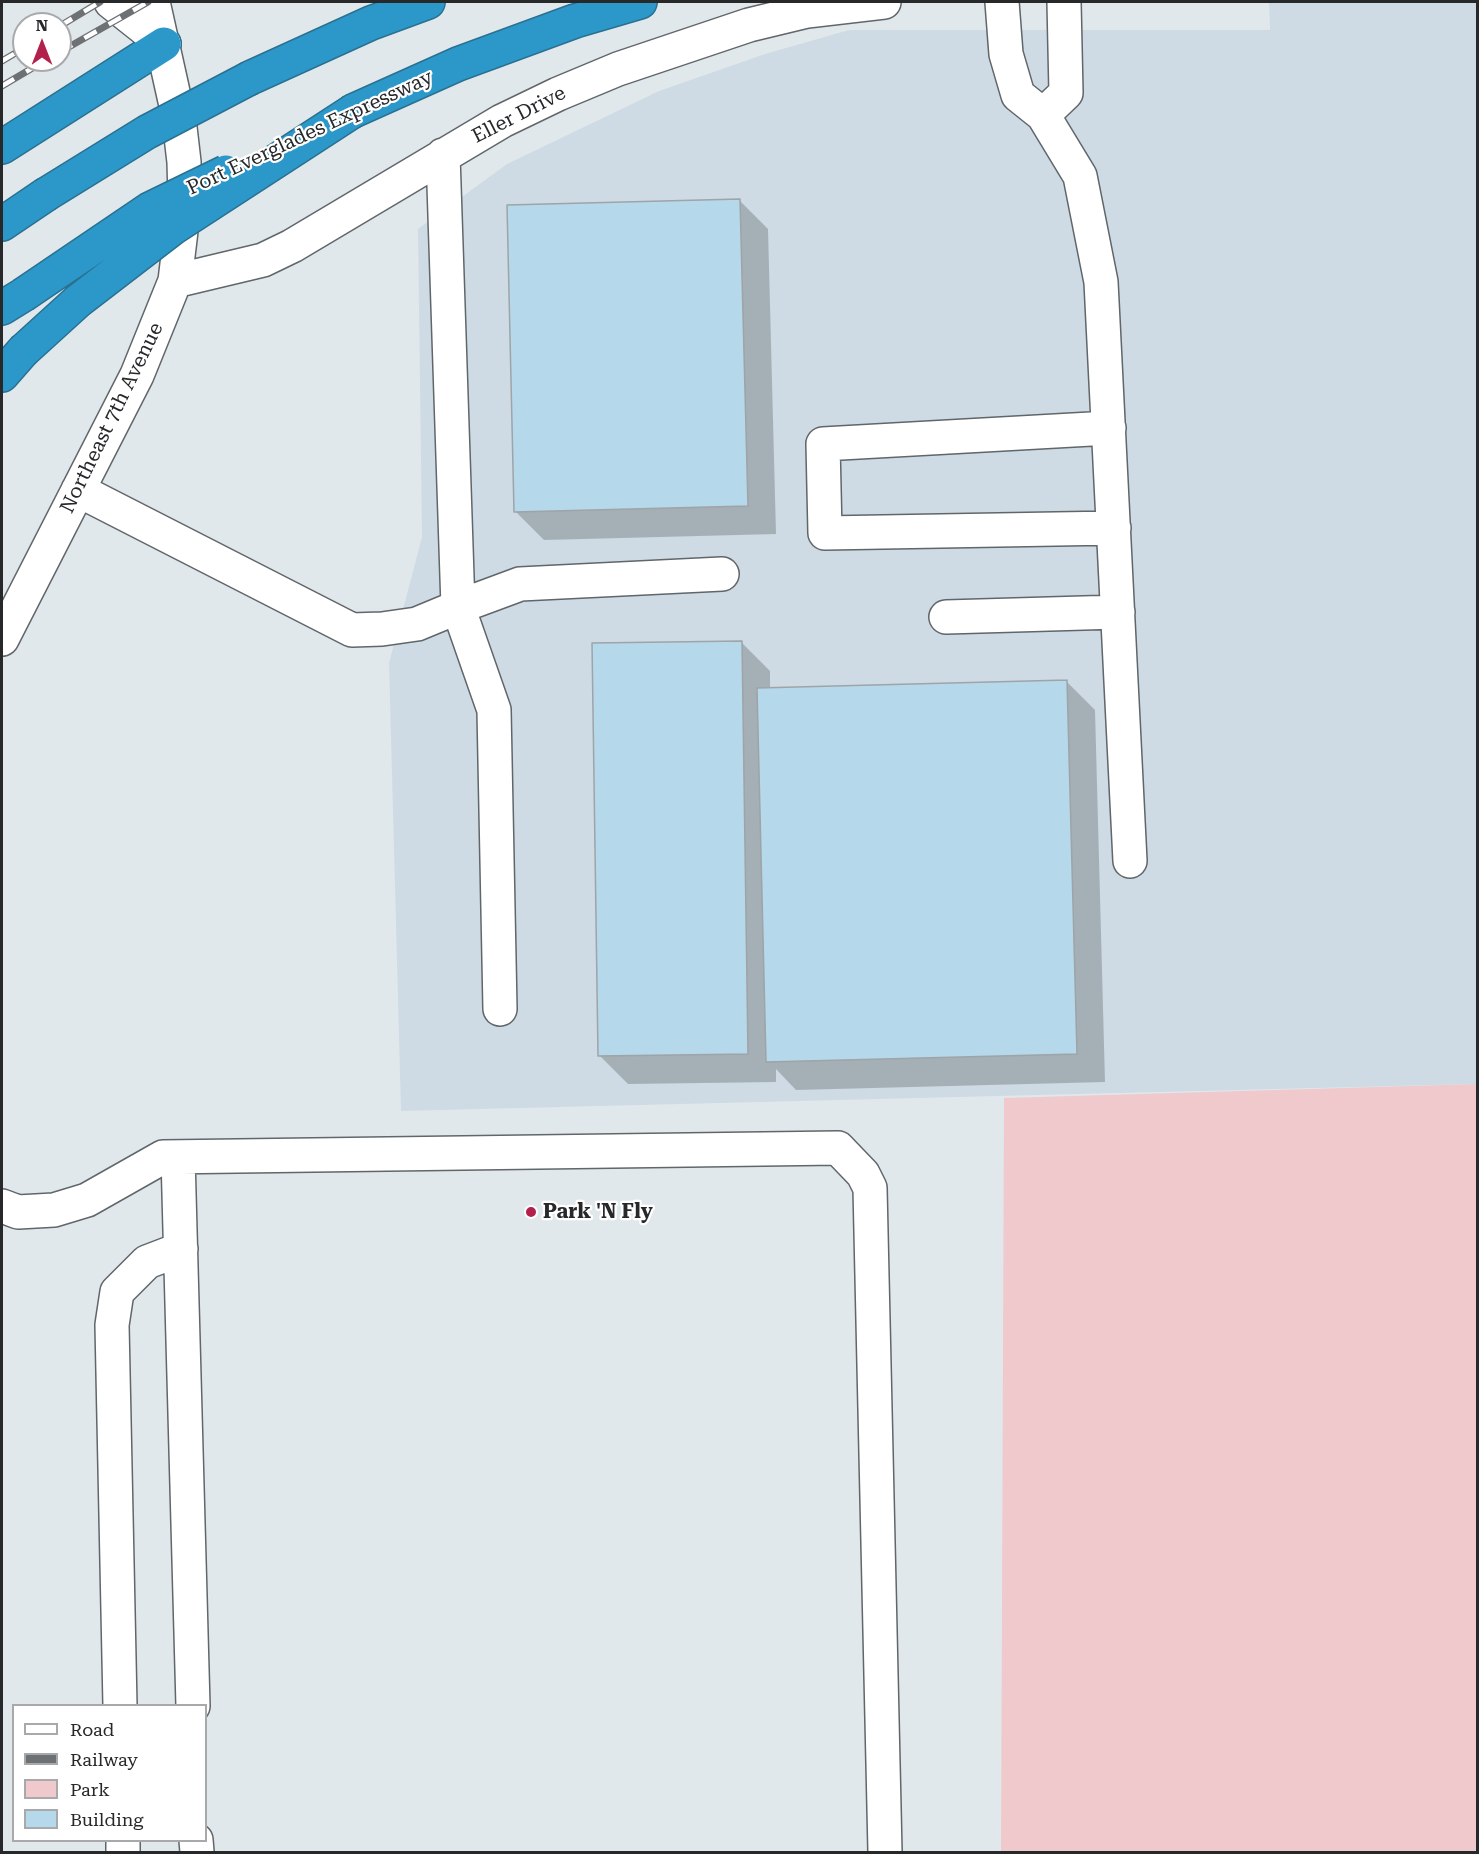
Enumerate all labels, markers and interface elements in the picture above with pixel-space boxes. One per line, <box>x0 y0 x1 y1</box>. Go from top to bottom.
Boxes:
north arrow <box>12 12 72 72</box>
text: N <box>36 16 48 35</box>
street label: Port Everglades Expressway <box>183 65 437 201</box>
street label: Eller Drive <box>468 81 570 149</box>
street label: Northeast 7th Avenue <box>55 319 169 517</box>
place label: Park 'N Fly <box>543 1200 653 1224</box>
marker: Park 'N Fly <box>524 1205 538 1219</box>
legend <box>12 1704 207 1842</box>
text: Road <box>70 1719 114 1740</box>
text: Railway <box>70 1749 138 1770</box>
text: Park <box>70 1779 110 1800</box>
text: Building <box>70 1809 144 1830</box>

